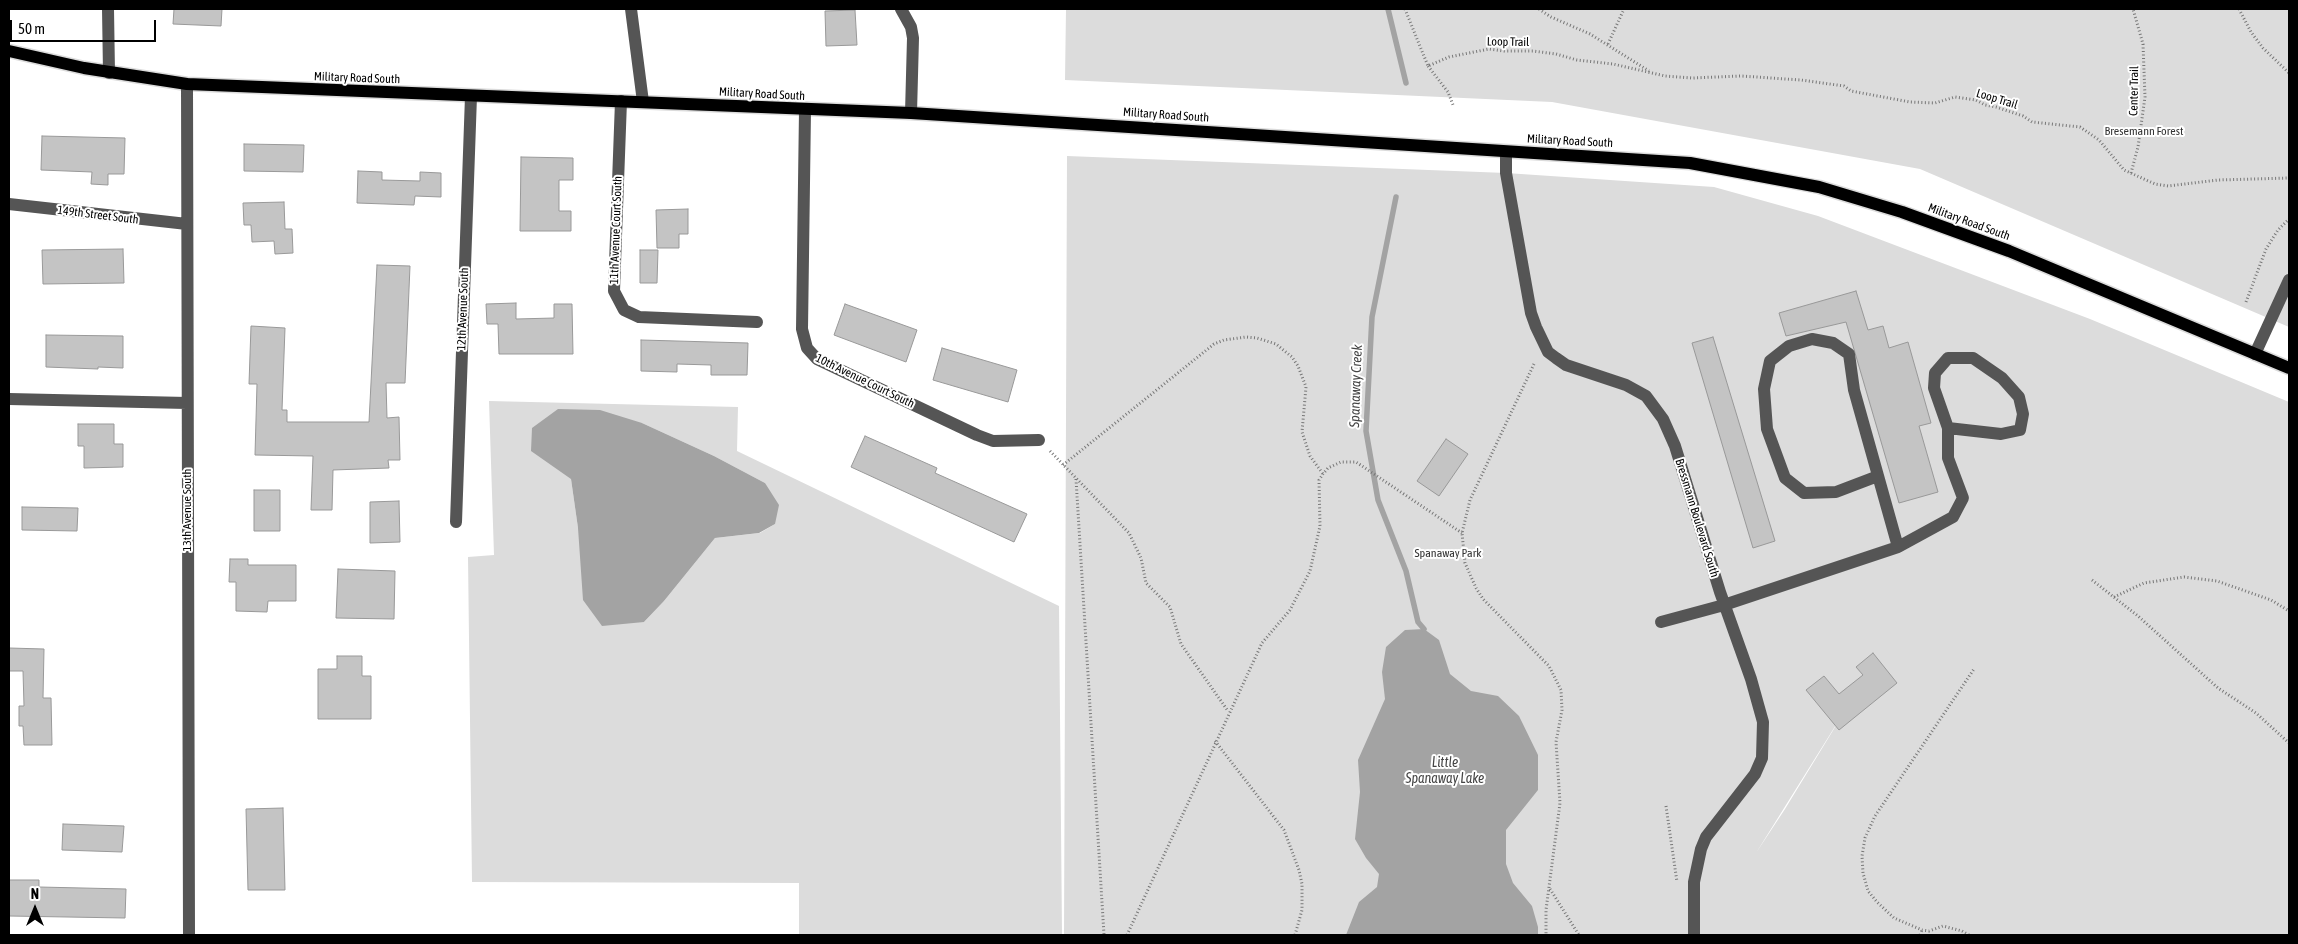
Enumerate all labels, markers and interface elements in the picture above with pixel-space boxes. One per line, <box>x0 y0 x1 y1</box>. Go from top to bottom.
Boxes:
scale bar <box>12 10 159 42</box>
text: 50 m <box>18 20 45 37</box>
street label: Loop Trail <box>1487 34 1529 50</box>
street label: Center Trail <box>2126 66 2142 116</box>
street label: Military Road South <box>314 69 400 87</box>
street label: Military Road South <box>719 85 805 103</box>
street label: Loop Trail <box>1975 86 2019 112</box>
street label: Military Road South <box>1122 105 1210 125</box>
park label: Bresemann Forest <box>2105 124 2183 138</box>
street label: Military Road South <box>1527 132 1613 150</box>
street label: 11th Avenue Court South <box>607 176 625 284</box>
street label: Military Road South <box>1926 200 2012 244</box>
street label: 149th Street South <box>57 203 139 227</box>
street label: 12th Avenue South <box>454 267 472 351</box>
water label: Spanaway Creek <box>1346 344 1366 428</box>
street label: 10th Avenue Court South <box>813 351 917 411</box>
street label: Bressmann Boulevard South <box>1672 457 1722 579</box>
street label: 13th Avenue South <box>180 469 194 551</box>
park label: Spanaway Park <box>1415 546 1481 560</box>
water label: Little Spanaway Lake <box>1406 755 1484 788</box>
north arrow <box>10 884 60 934</box>
text: N <box>31 886 39 902</box>

